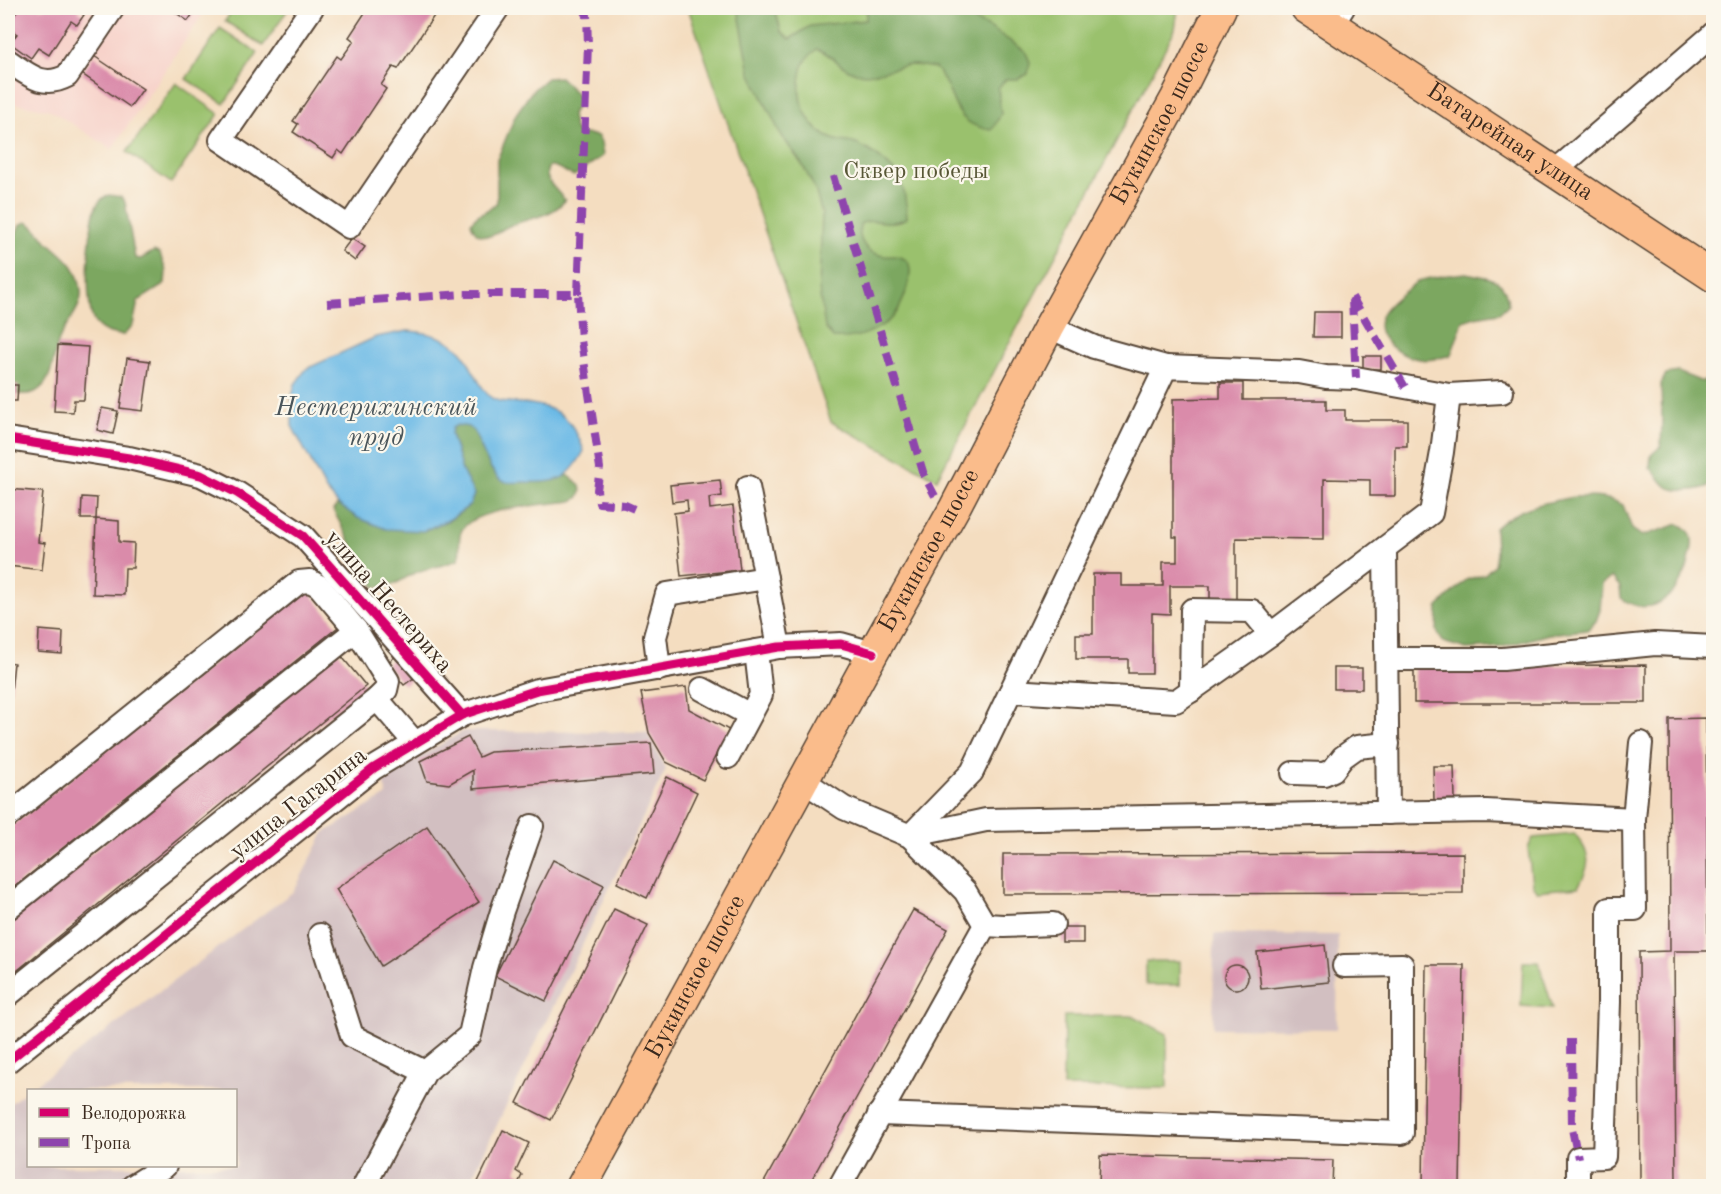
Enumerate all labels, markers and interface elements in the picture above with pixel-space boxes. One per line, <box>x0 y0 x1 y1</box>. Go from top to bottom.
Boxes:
street label: Букинское шоссе <box>1107 38 1214 209</box>
street label: Батарейная улица <box>1422 79 1597 206</box>
park label: Сквер победы <box>843 160 989 184</box>
water label: Нестерихинский пруд <box>274 395 477 451</box>
street label: Букинское шоссе <box>875 466 984 637</box>
street label: улица Нестериха <box>320 526 456 678</box>
street label: улица Гагарина <box>226 743 372 865</box>
street label: Букинское шоссе <box>642 891 750 1063</box>
legend <box>27 1089 237 1167</box>
text: Велодорожка <box>81 1105 186 1123</box>
text: Тропа <box>81 1135 131 1153</box>

